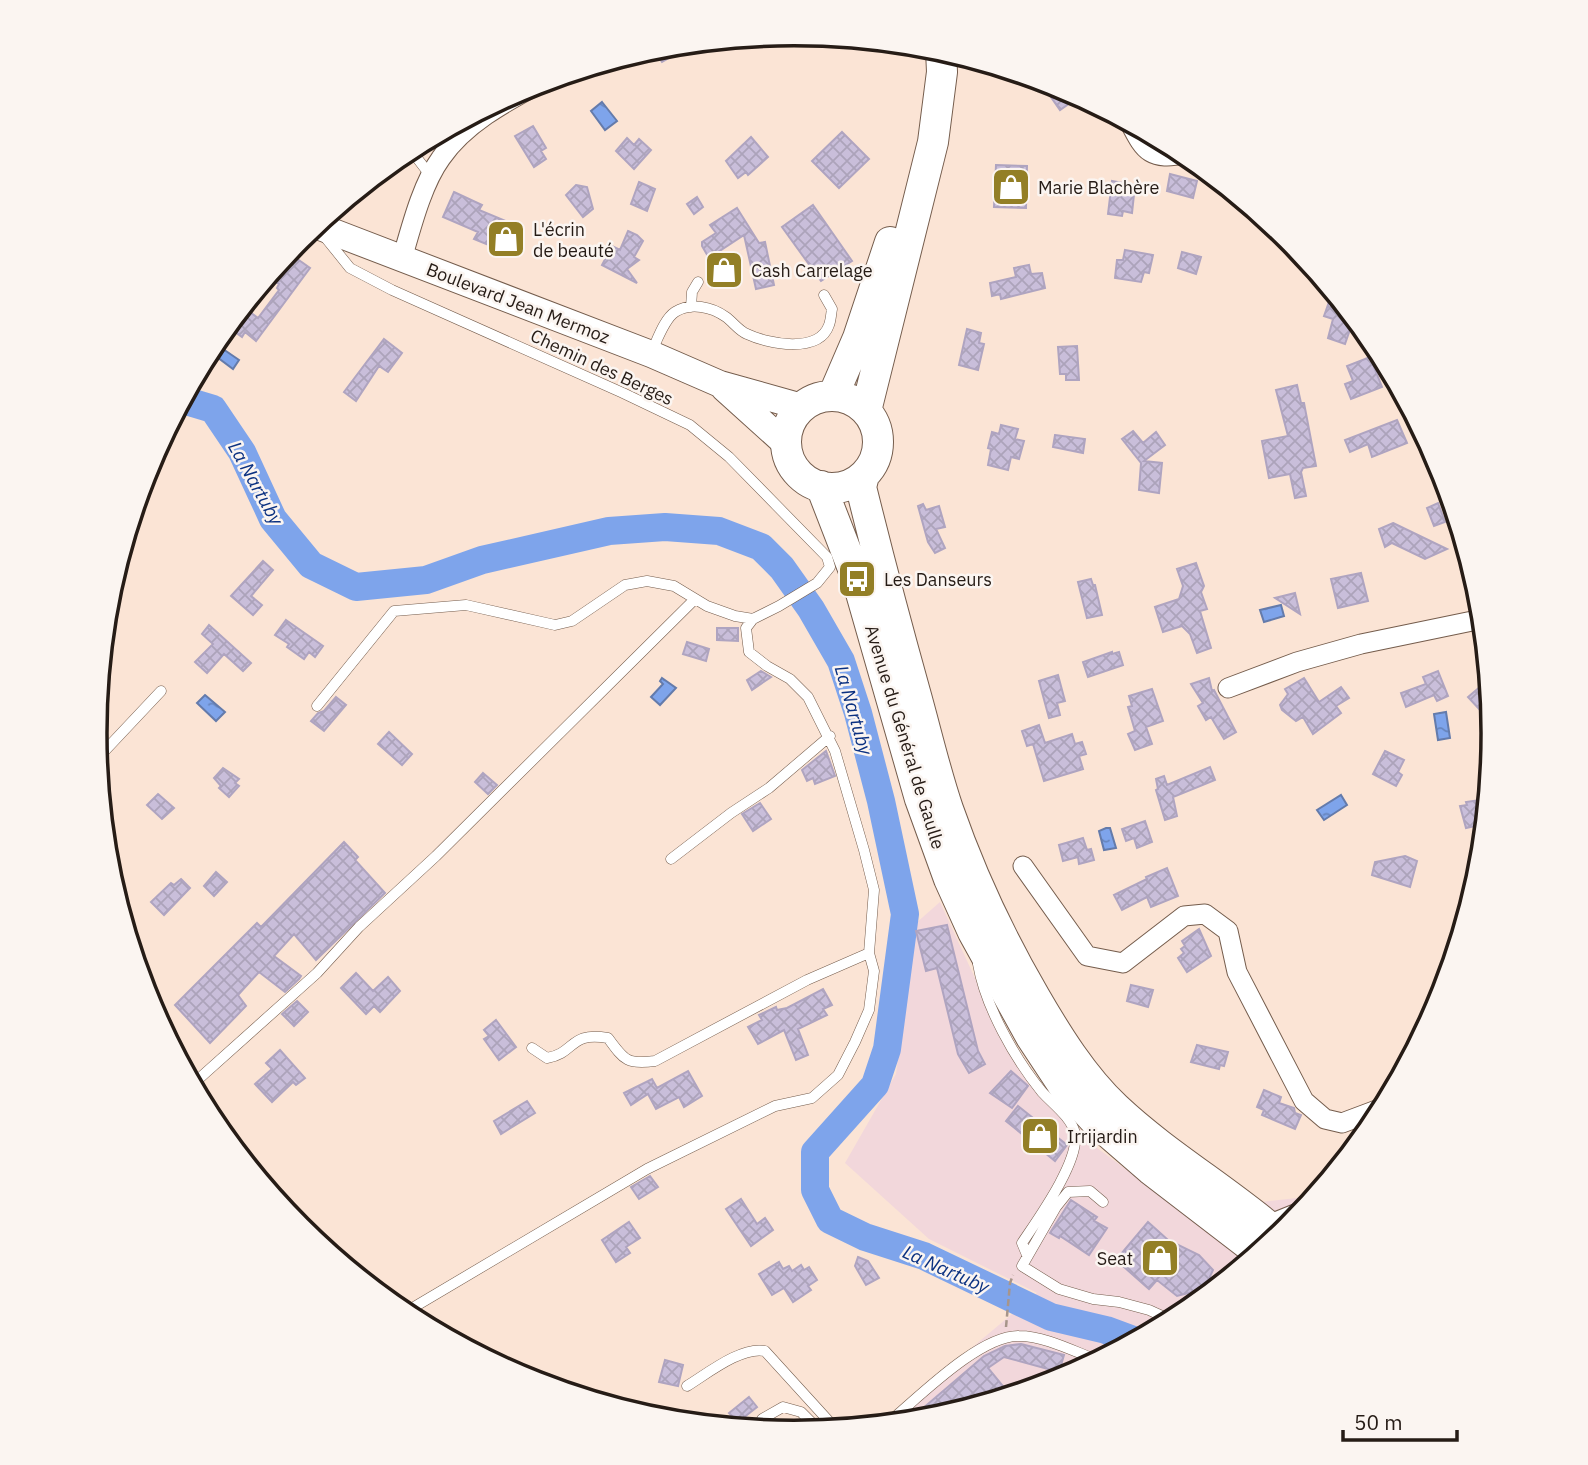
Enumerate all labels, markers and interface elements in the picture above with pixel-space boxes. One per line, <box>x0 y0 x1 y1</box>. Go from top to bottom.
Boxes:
shop icon: Marie Blachère <box>990 166 1032 208</box>
place label: Marie Blachère <box>1038 176 1159 199</box>
shop icon: L'écrin de beauté <box>485 218 527 260</box>
place label: L'écrin de beauté <box>533 218 614 262</box>
shop icon: Cash Carrelage <box>703 249 745 291</box>
street label: Boulevard Jean Mermoz <box>423 257 613 349</box>
place label: Cash Carrelage <box>751 259 873 282</box>
street label: Chemin des Berges <box>527 324 677 410</box>
water label: La Nartuby <box>223 437 289 530</box>
bus stop icon: Les Danseurs <box>836 558 878 600</box>
place label: Les Danseurs <box>884 568 992 591</box>
street label: Avenue du Général de Gaulle <box>860 622 950 852</box>
water label: La Nartuby <box>830 662 878 758</box>
shop icon: Irrijardin <box>1019 1115 1061 1157</box>
place label: Irrijardin <box>1067 1125 1138 1148</box>
shop icon: Seat <box>1139 1237 1181 1279</box>
water label: La Nartuby <box>899 1239 994 1299</box>
place label: Seat <box>1097 1247 1133 1270</box>
scale bar <box>1343 1398 1457 1442</box>
text: 50 m <box>1354 1408 1403 1436</box>

